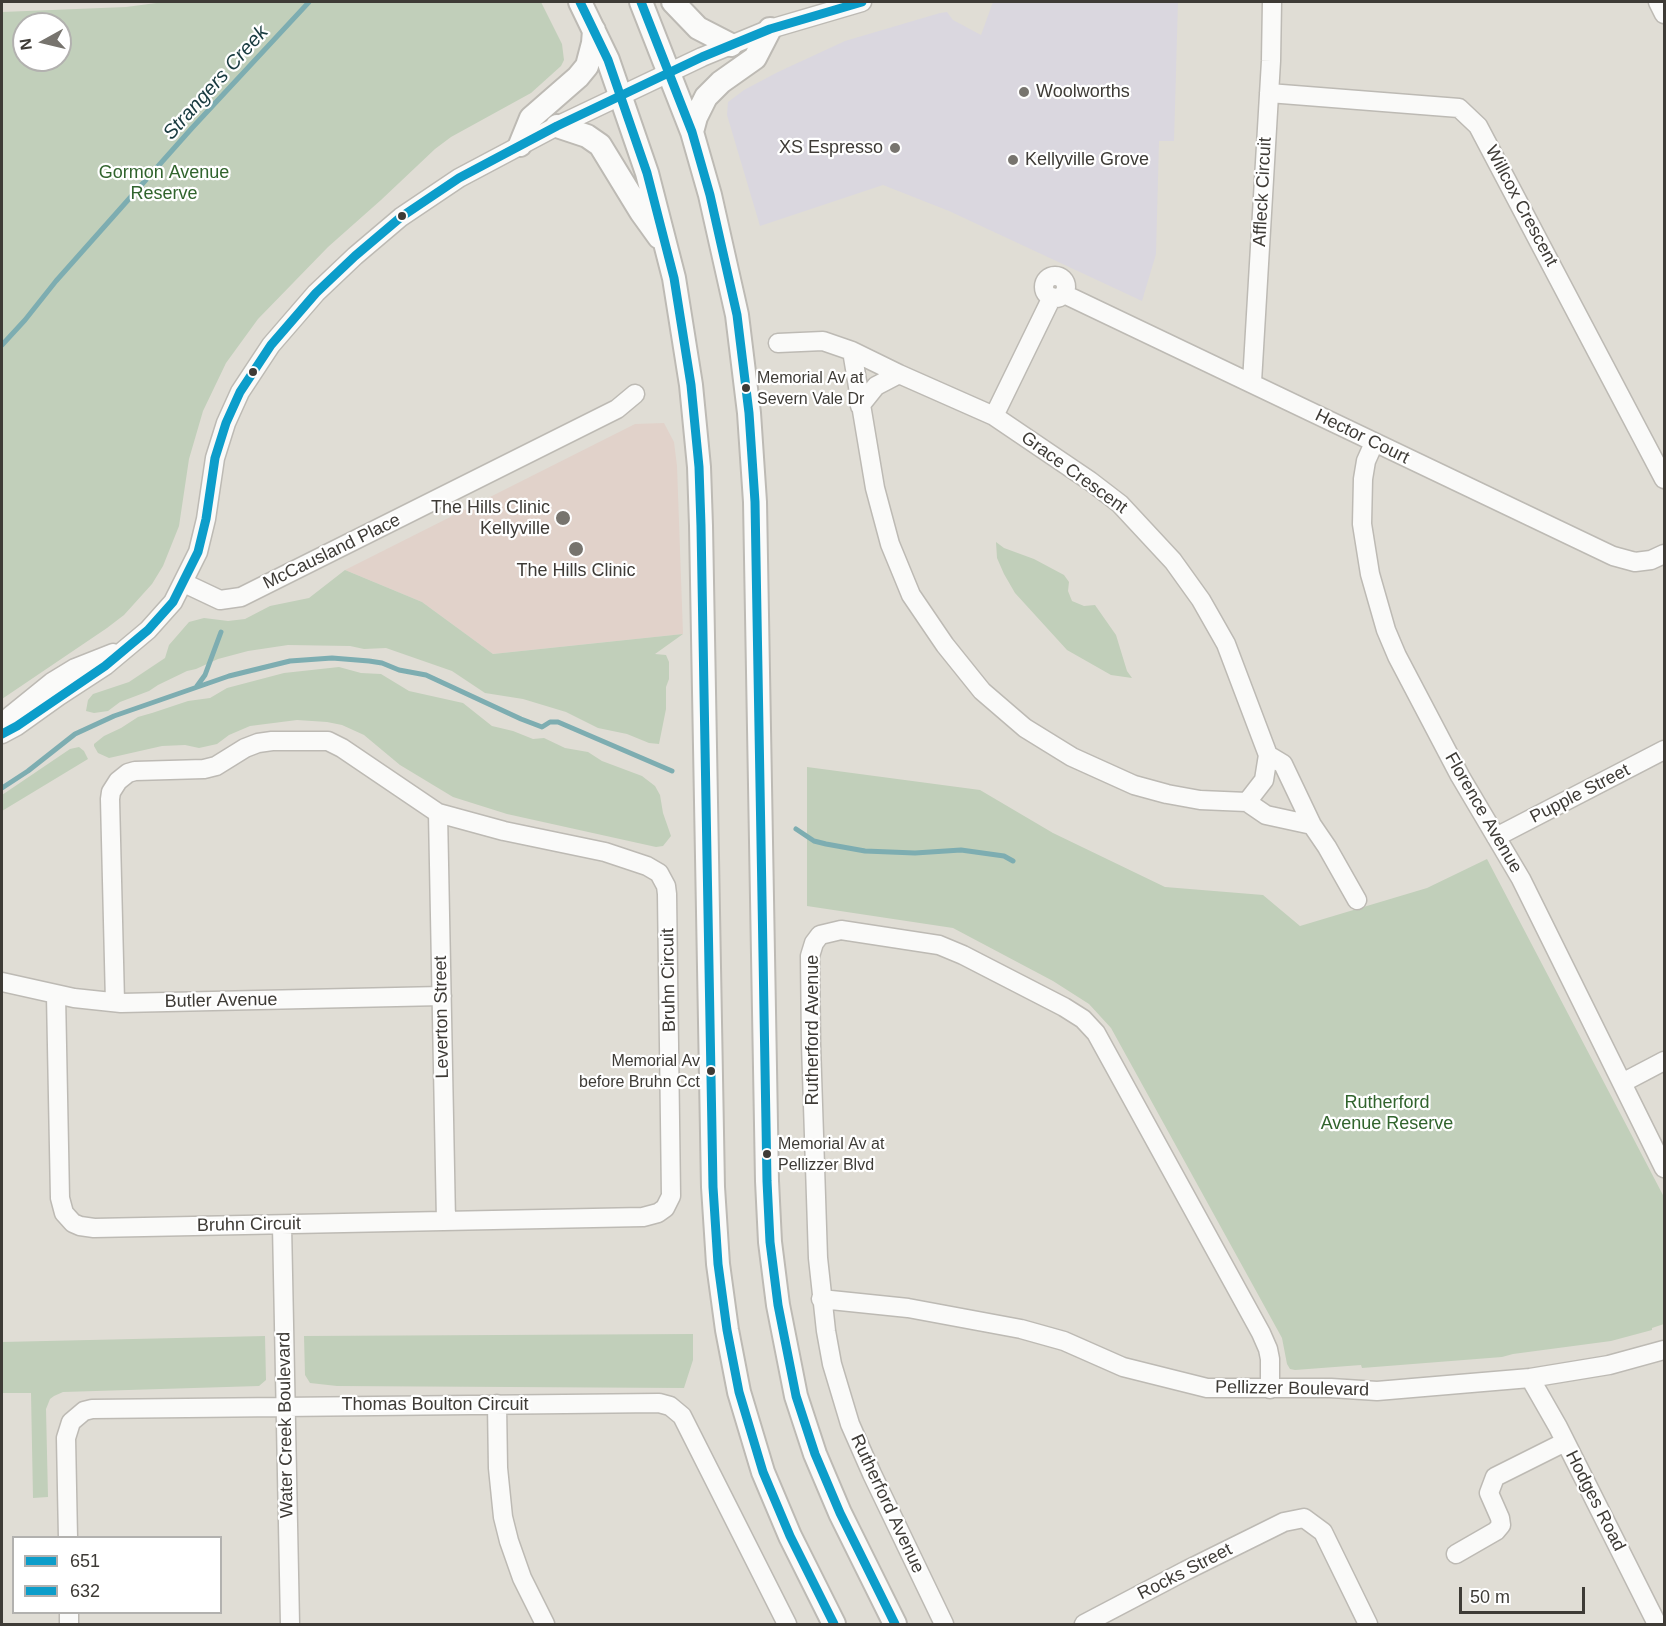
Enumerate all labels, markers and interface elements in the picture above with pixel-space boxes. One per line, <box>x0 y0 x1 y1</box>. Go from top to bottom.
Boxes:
north arrow <box>12 12 72 72</box>
water label: Strangers Creek <box>158 21 274 145</box>
text: N <box>16 37 35 51</box>
place label: Woolworths <box>1036 81 1130 103</box>
marker: Woolworths <box>1017 85 1031 99</box>
place label: XS Espresso <box>779 137 883 159</box>
street label: Affleck Circuit <box>1249 137 1277 247</box>
marker: XS Espresso <box>888 141 902 155</box>
street label: Willcox Crescent <box>1480 142 1562 270</box>
place label: Kellyville Grove <box>1025 149 1149 171</box>
marker: Kellyville Grove <box>1006 153 1020 167</box>
park label: Gormon Avenue Reserve <box>99 162 229 204</box>
unlabelled marker <box>396 210 408 222</box>
unlabelled marker <box>247 366 259 378</box>
place label: Memorial Av at Severn Vale Dr <box>757 369 864 407</box>
marker: Memorial Av at Severn Vale Dr <box>740 382 752 394</box>
street label: Hector Court <box>1311 405 1413 469</box>
street label: Grace Crescent <box>1017 427 1131 519</box>
place label: The Hills Clinic Kellyville <box>431 497 550 540</box>
street label: McCausland Place <box>260 509 404 595</box>
marker: The Hills Clinic Kellyville <box>554 509 572 527</box>
marker: The Hills Clinic <box>567 540 585 558</box>
place label: The Hills Clinic <box>516 560 636 582</box>
street label: Florence Avenue <box>1440 749 1526 877</box>
street label: Pupple Street <box>1527 760 1633 828</box>
street label: Bruhn Circuit <box>657 928 681 1032</box>
street label: Leverton Street <box>430 955 454 1079</box>
street label: Rutherford Avenue <box>802 955 824 1105</box>
street label: Butler Avenue <box>164 989 278 1013</box>
place label: Memorial Av before Bruhn Cct <box>579 1052 700 1090</box>
marker: Memorial Av before Bruhn Cct <box>705 1065 717 1077</box>
park label: Rutherford Avenue Reserve <box>1321 1092 1453 1134</box>
place label: Memorial Av at Pellizzer Blvd <box>778 1135 884 1173</box>
marker: Memorial Av at Pellizzer Blvd <box>761 1148 773 1160</box>
street label: Bruhn Circuit <box>197 1213 301 1237</box>
street label: Water Creek Boulevard <box>274 1332 298 1518</box>
street label: Pellizzer Boulevard <box>1215 1377 1369 1401</box>
street label: Thomas Boulton Circuit <box>341 1394 529 1416</box>
street label: Rutherford Avenue <box>845 1431 929 1577</box>
street label: Hodges Road <box>1560 1447 1630 1555</box>
legend <box>12 1536 222 1614</box>
street label: Rocks Street <box>1134 1539 1236 1605</box>
text: 651 <box>70 1551 100 1571</box>
scale bar <box>1462 1575 1588 1613</box>
text: 632 <box>70 1581 100 1601</box>
text: 50 m <box>1470 1587 1510 1607</box>

